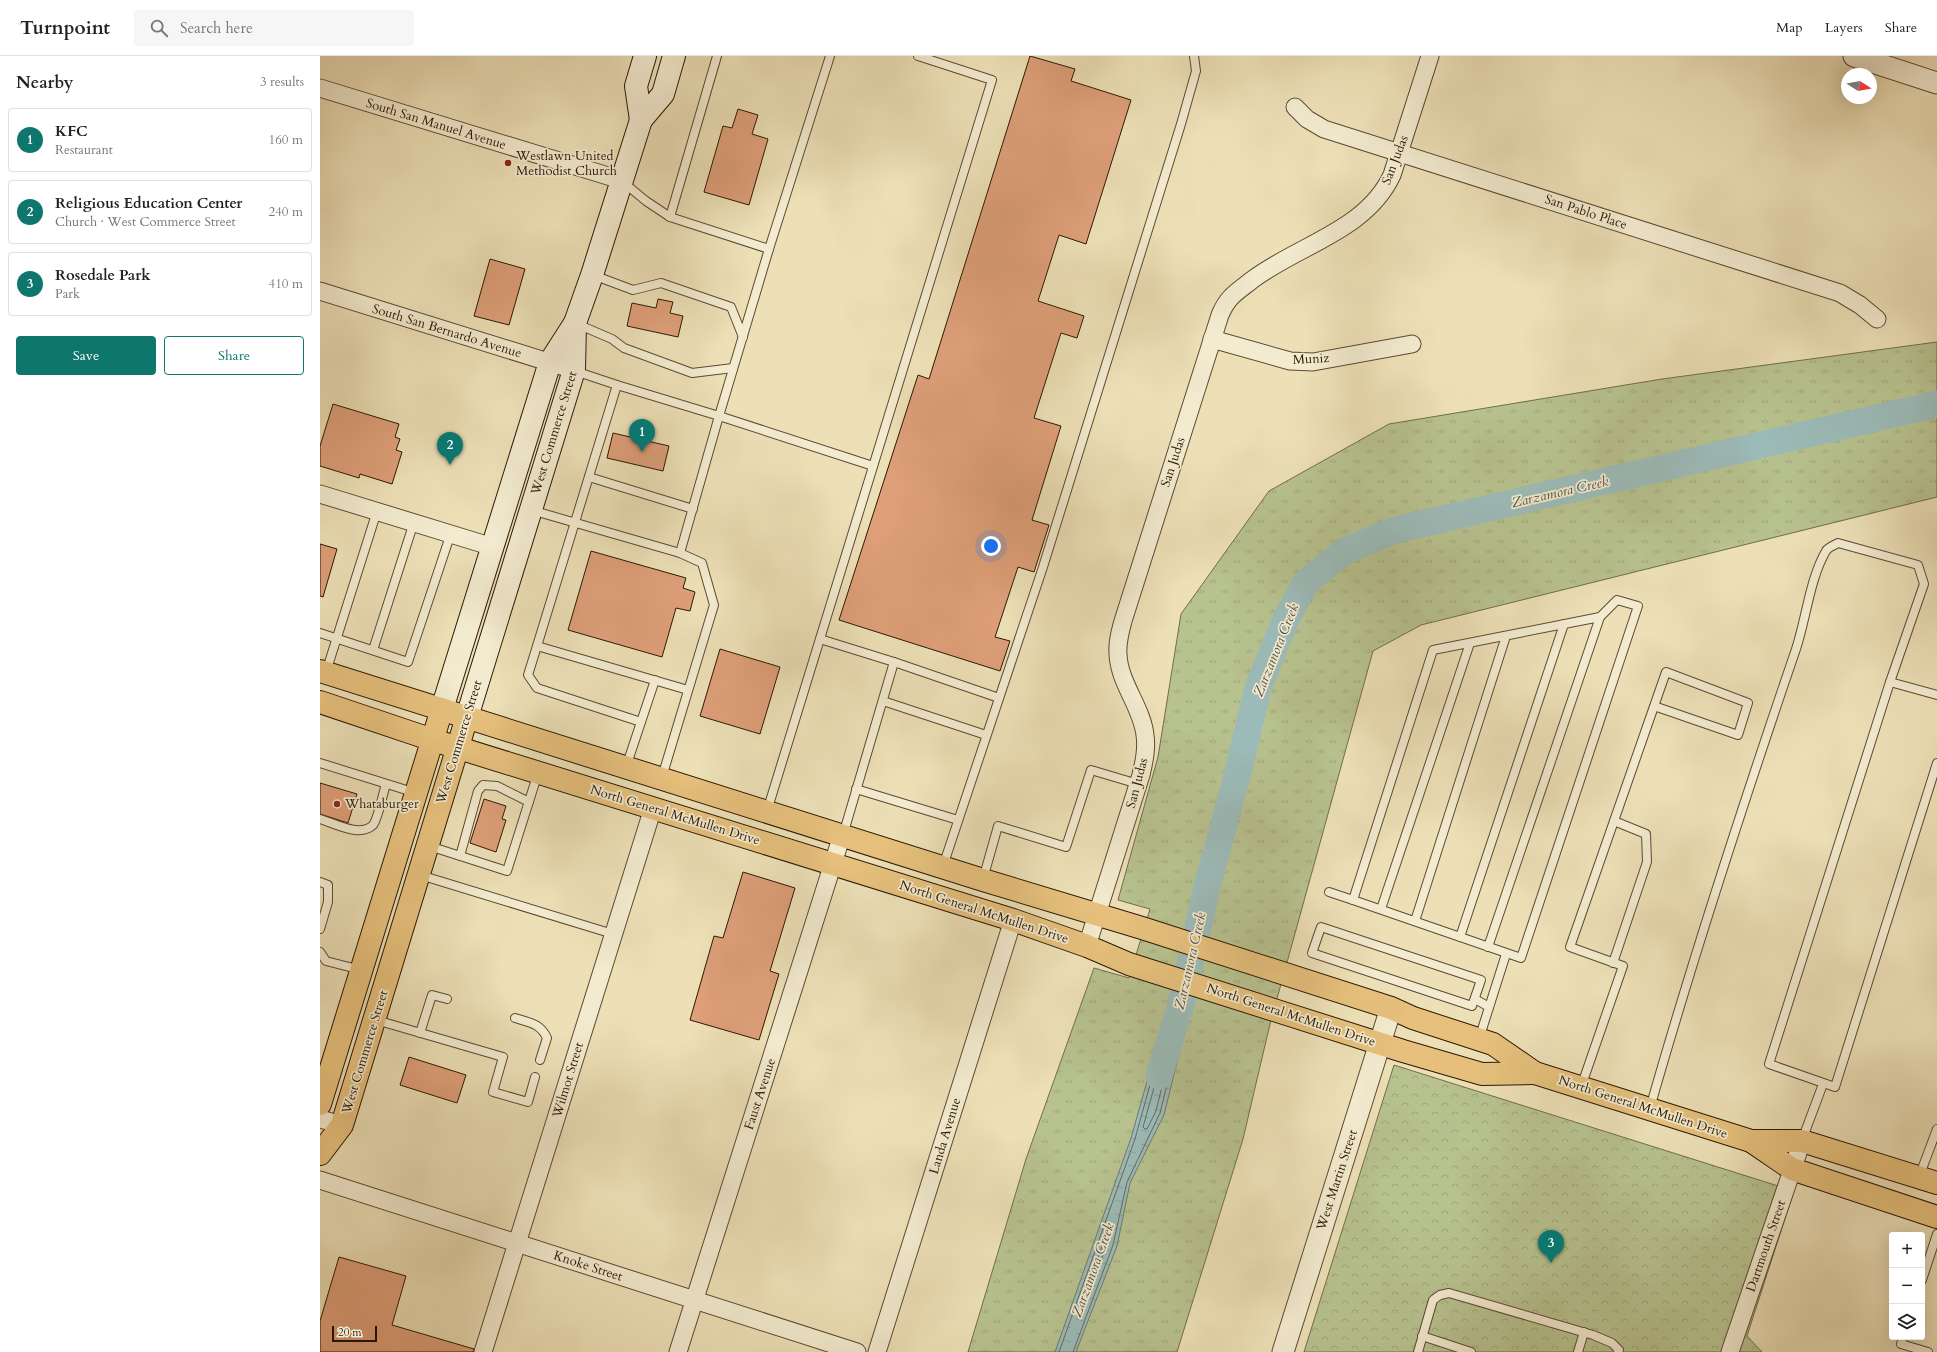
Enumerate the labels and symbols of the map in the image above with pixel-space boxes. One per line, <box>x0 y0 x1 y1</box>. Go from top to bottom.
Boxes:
north arrow <box>1841 68 1877 104</box>
street label: South San Manuel Avenue <box>364 94 508 154</box>
street label: San Judas <box>1377 133 1413 187</box>
place label: Westlawn United Methodist Church <box>515 147 617 180</box>
marker: Westlawn United Methodist Church <box>503 158 513 168</box>
street label: San Pablo Place <box>1543 190 1630 234</box>
street label: South San Bernardo Avenue <box>370 300 524 362</box>
street label: Muniz <box>1292 349 1330 369</box>
street label: West Commerce Street <box>526 369 581 498</box>
pin: 1 <box>629 419 655 452</box>
pin: 2 <box>437 432 463 465</box>
street label: San Judas <box>1156 435 1190 489</box>
water label: Zarzamora Creek <box>1510 472 1610 512</box>
your location <box>981 536 1001 556</box>
water label: Zarzamora Creek <box>1249 601 1303 699</box>
street label: West Commerce Street <box>431 678 486 807</box>
street label: San Judas <box>1122 756 1152 810</box>
street label: North General McMullen Drive <box>588 781 762 849</box>
place label: Whataburger <box>344 795 419 813</box>
marker: Whataburger <box>332 799 342 809</box>
street label: North General McMullen Drive <box>897 876 1071 948</box>
water label: Zarzamora Creek <box>1170 911 1210 1011</box>
street label: North General McMullen Drive <box>1204 979 1378 1051</box>
street label: West Commerce Street <box>337 988 392 1117</box>
street label: Wilmot Street <box>548 1040 588 1121</box>
street label: Faust Avenue <box>740 1056 780 1132</box>
street label: North General McMullen Drive <box>1556 1071 1730 1143</box>
street label: Landa Avenue <box>925 1095 965 1176</box>
street label: West Martin Street <box>1312 1127 1362 1234</box>
street label: Dartmouth Street <box>1742 1198 1790 1294</box>
water label: Zarzamora Creek <box>1067 1220 1119 1320</box>
pin: 3 <box>1538 1230 1564 1263</box>
street label: Knoke Street <box>551 1246 625 1286</box>
scale bar <box>332 1324 377 1343</box>

